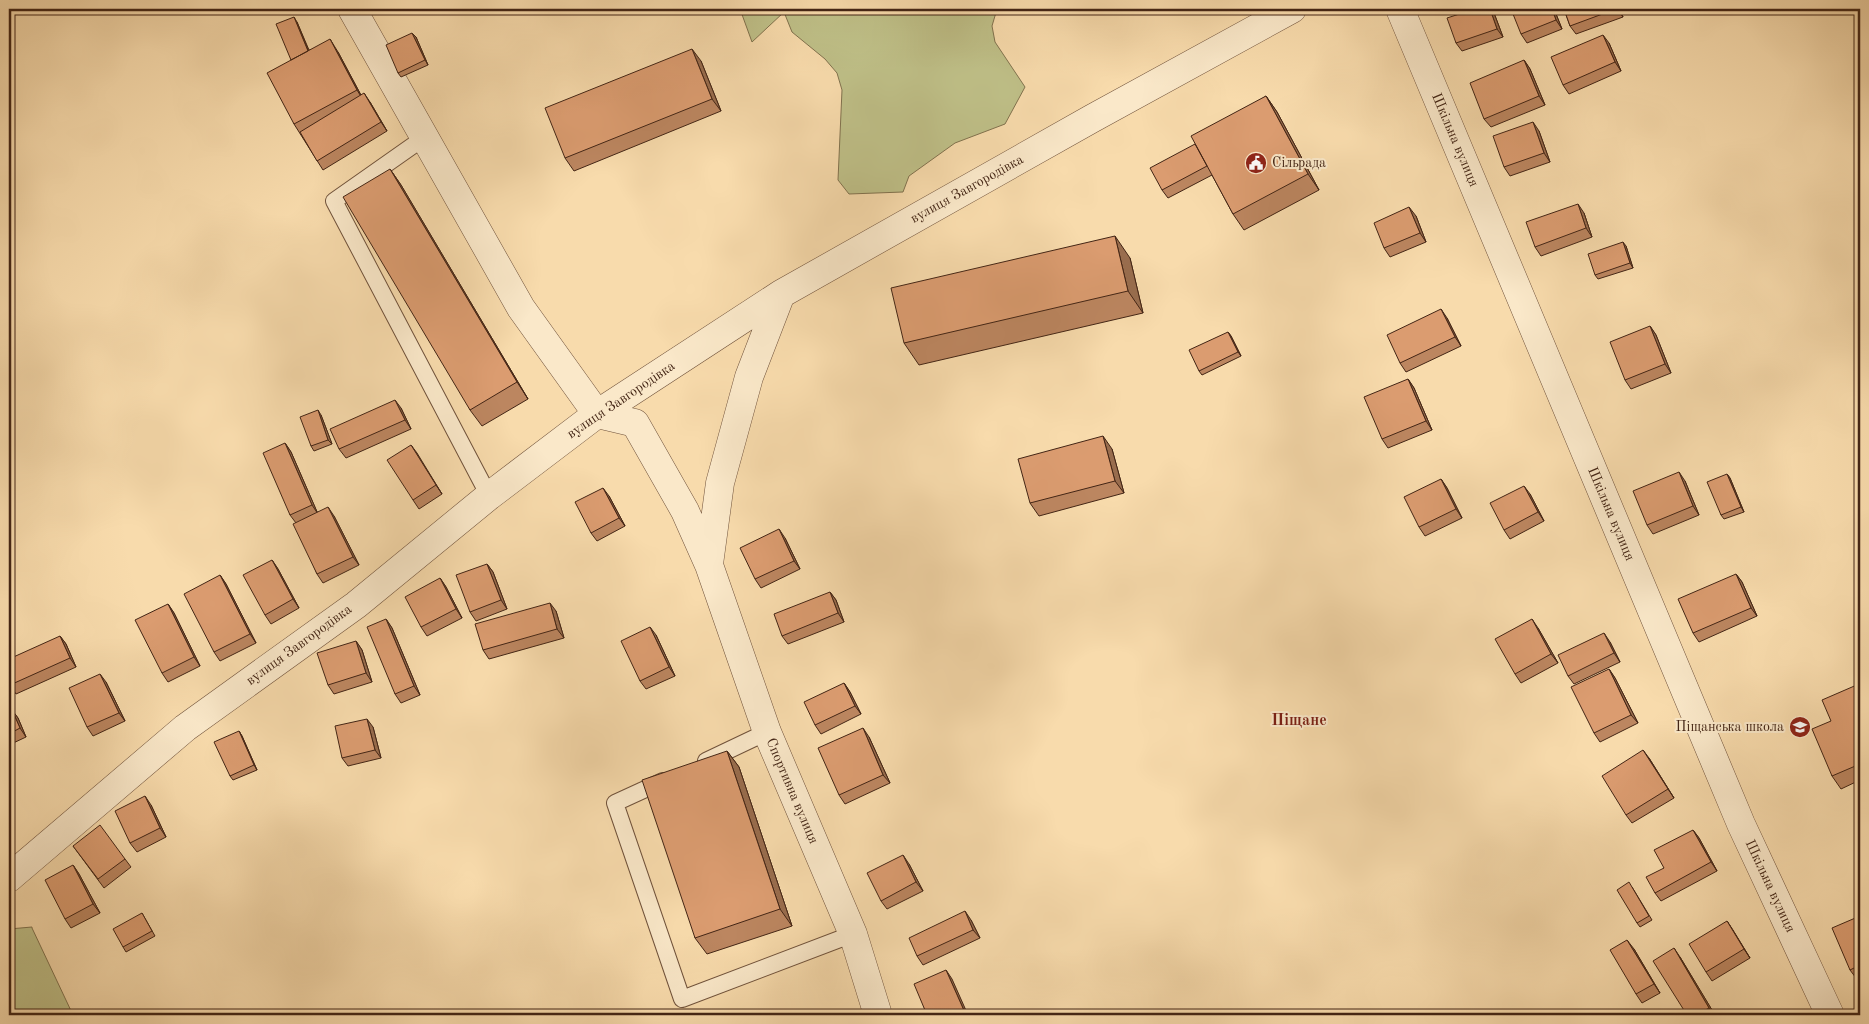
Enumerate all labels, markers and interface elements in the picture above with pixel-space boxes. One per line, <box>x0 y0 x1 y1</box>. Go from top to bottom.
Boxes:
street label: Шкільна вулиця <box>1429 91 1481 189</box>
public building icon: Сільрада <box>1244 151 1268 175</box>
street label: вулиця Завгородівка <box>908 152 1026 226</box>
place label: Сільрада <box>1272 156 1326 170</box>
street label: вулиця Завгородівка <box>565 359 677 441</box>
street label: Шкільна вулиця <box>1585 465 1637 563</box>
street label: вулиця Завгородівка <box>244 602 354 688</box>
district label: Піщане <box>1271 713 1327 729</box>
school or university icon: Піщанська школа <box>1788 715 1812 739</box>
place label: Піщанська школа <box>1676 720 1784 734</box>
street label: Спортивна вулиця <box>763 736 821 846</box>
street label: Шкільна вулиця <box>1742 837 1798 935</box>

